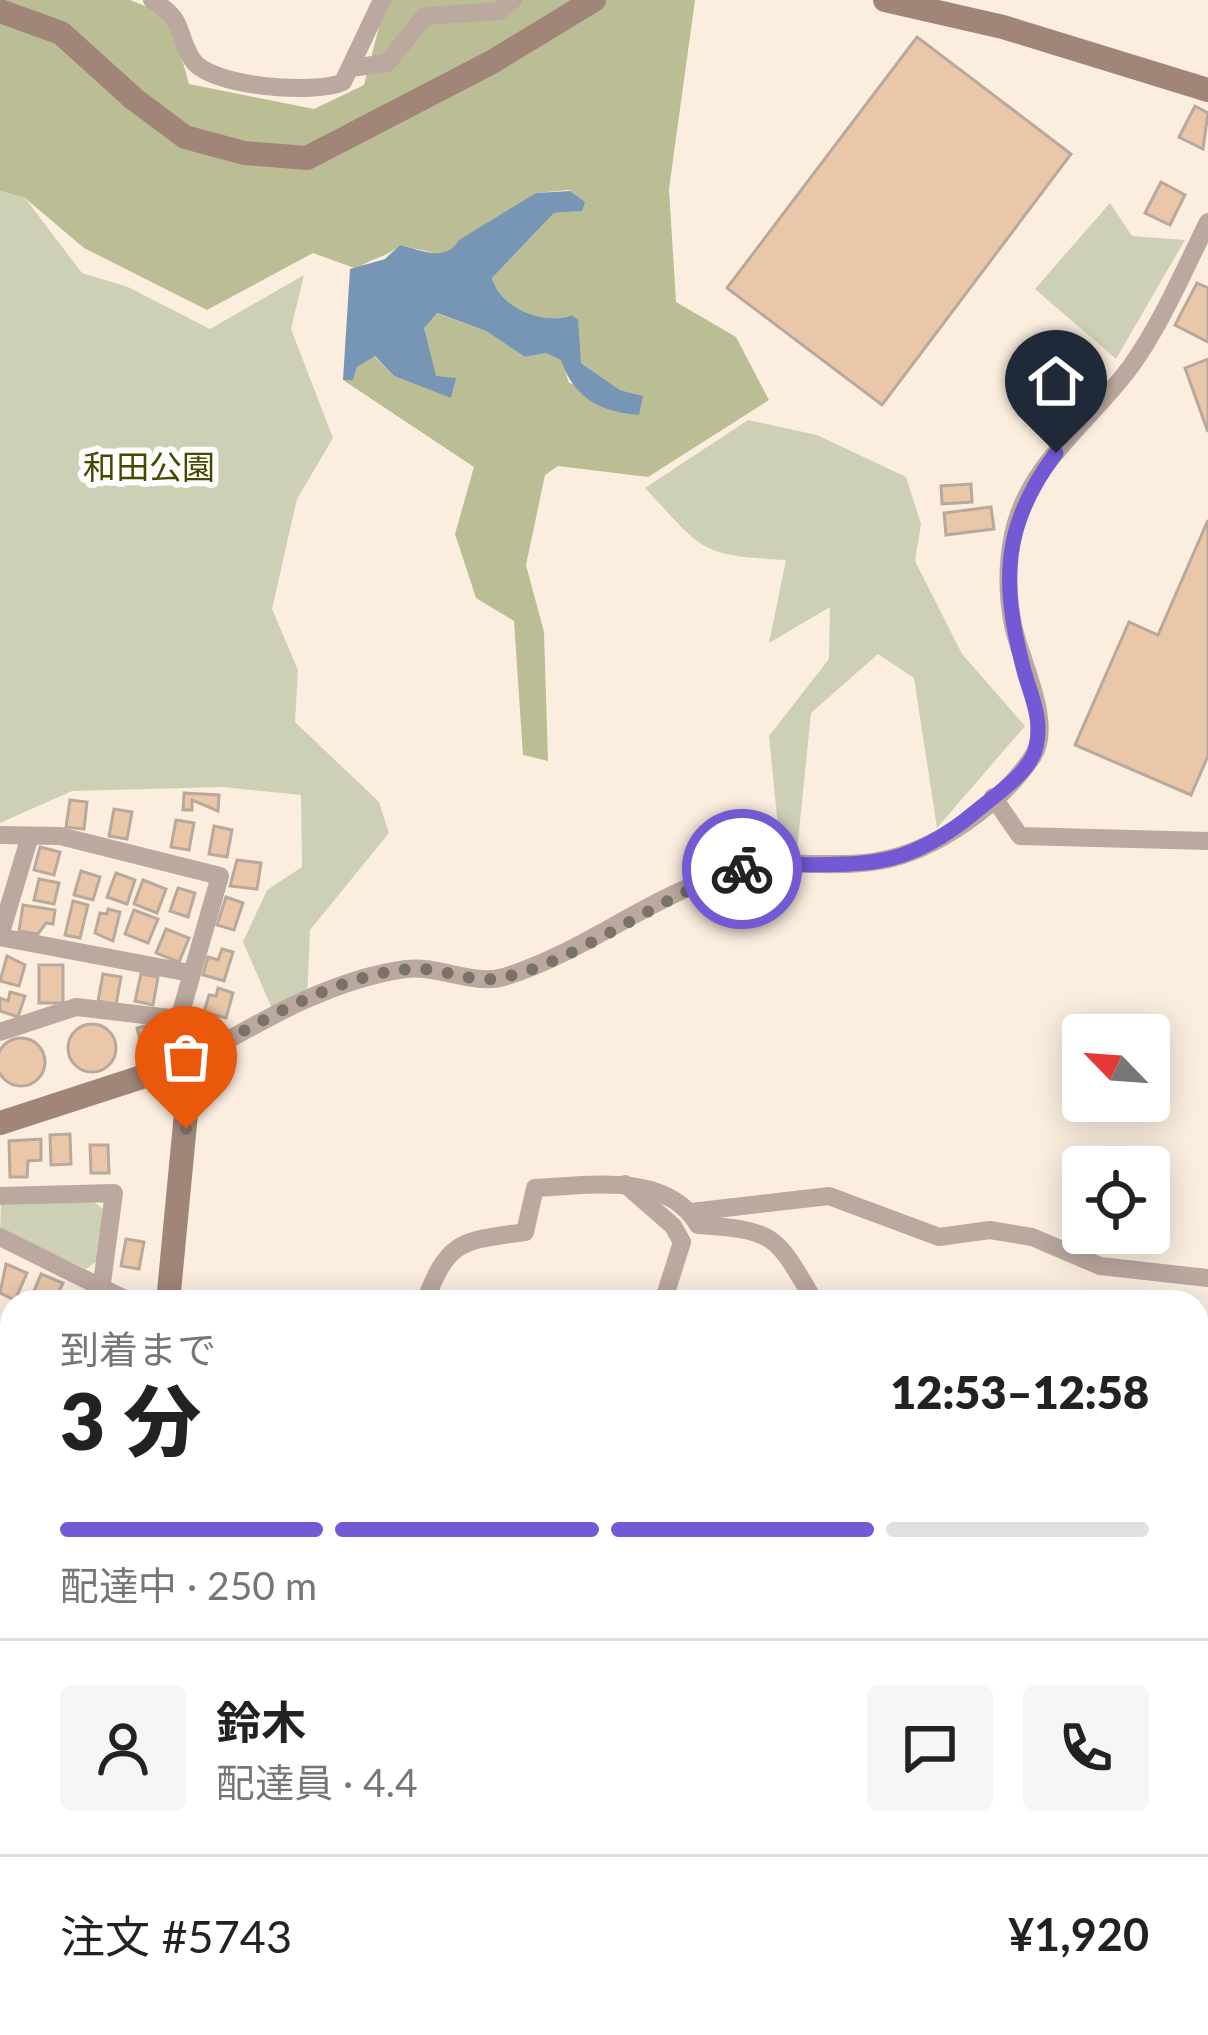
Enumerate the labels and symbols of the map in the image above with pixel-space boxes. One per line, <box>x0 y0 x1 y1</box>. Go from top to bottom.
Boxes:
pin <box>1005 330 1107 453</box>
park label: 和田公園 <box>83 446 215 486</box>
courier <box>682 809 802 929</box>
pin <box>135 1006 237 1129</box>
north arrow <box>1062 1014 1170 1122</box>

